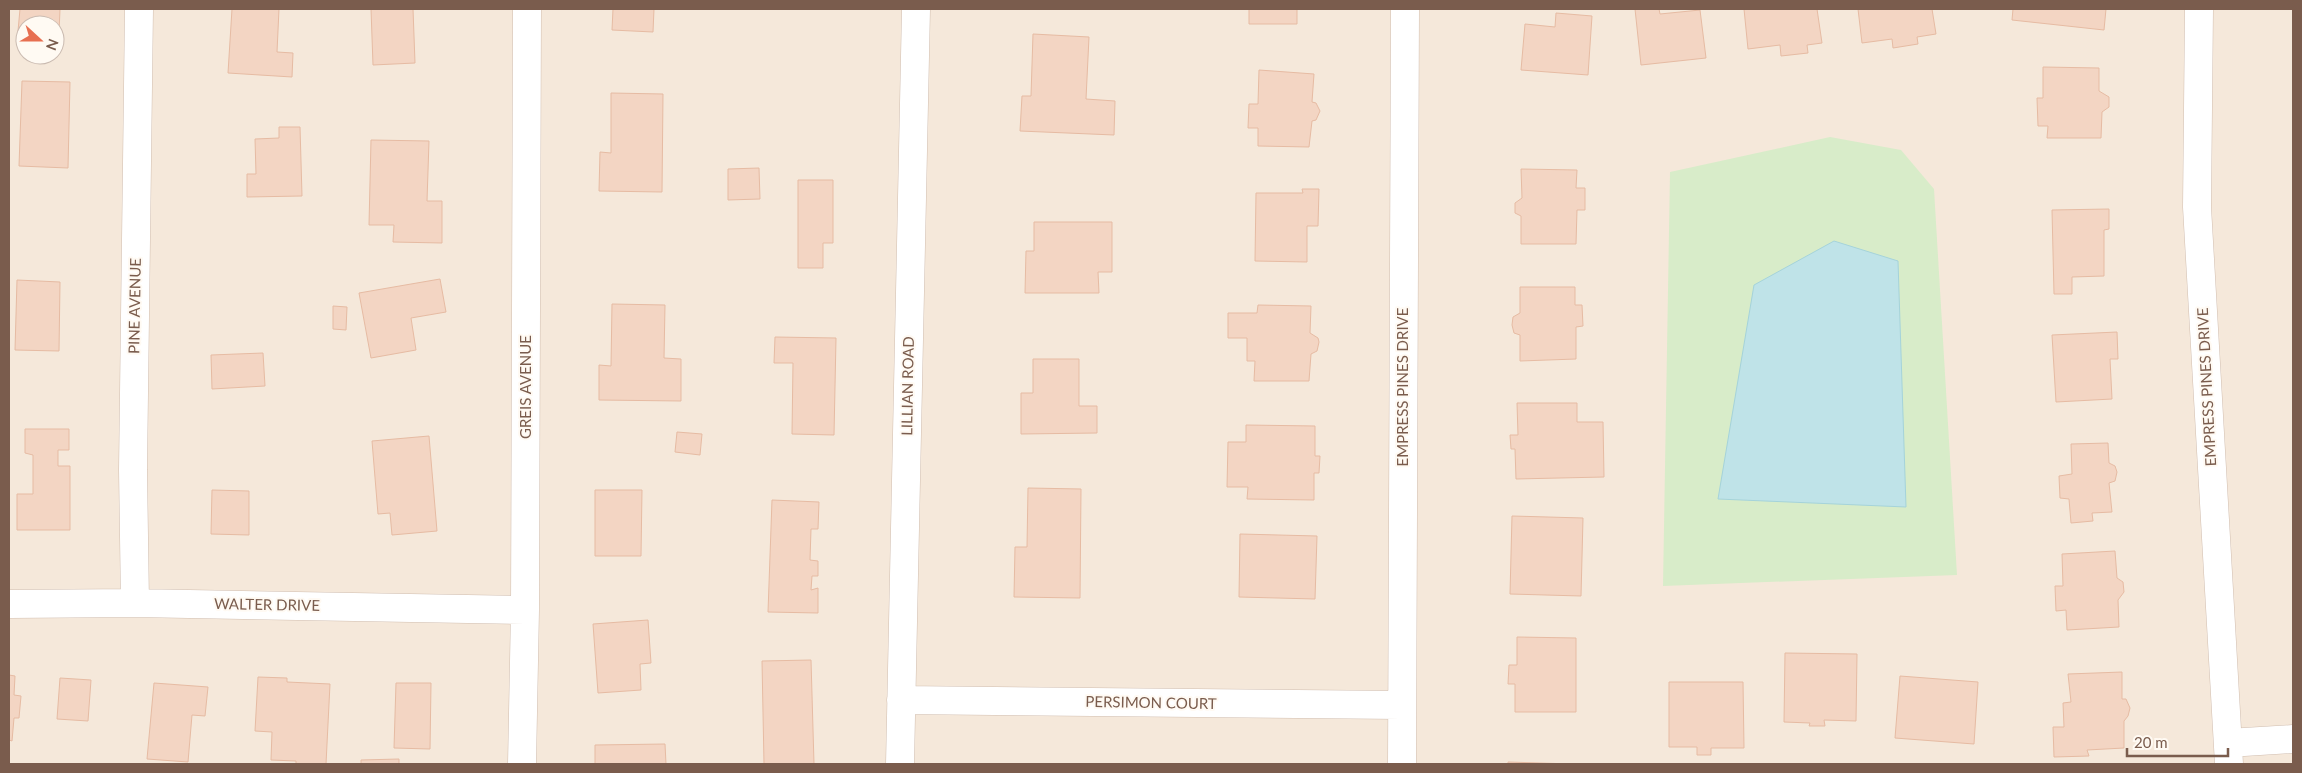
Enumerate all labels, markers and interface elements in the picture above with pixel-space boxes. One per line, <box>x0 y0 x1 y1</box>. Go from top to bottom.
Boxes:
north arrow <box>15 15 65 65</box>
text: N <box>43 37 62 53</box>
street label: PINE AVENUE <box>124 258 144 354</box>
street label: EMPRESS PINES DRIVE <box>2193 307 2219 467</box>
street label: EMPRESS PINES DRIVE <box>1393 308 1411 466</box>
street label: GREIS AVENUE <box>516 335 534 439</box>
street label: LILLIAN ROAD <box>897 336 917 436</box>
street label: WALTER DRIVE <box>214 594 320 614</box>
street label: PERSIMON COURT <box>1085 692 1217 712</box>
scale bar <box>2127 726 2228 758</box>
text: 20 m <box>2134 733 2168 751</box>

